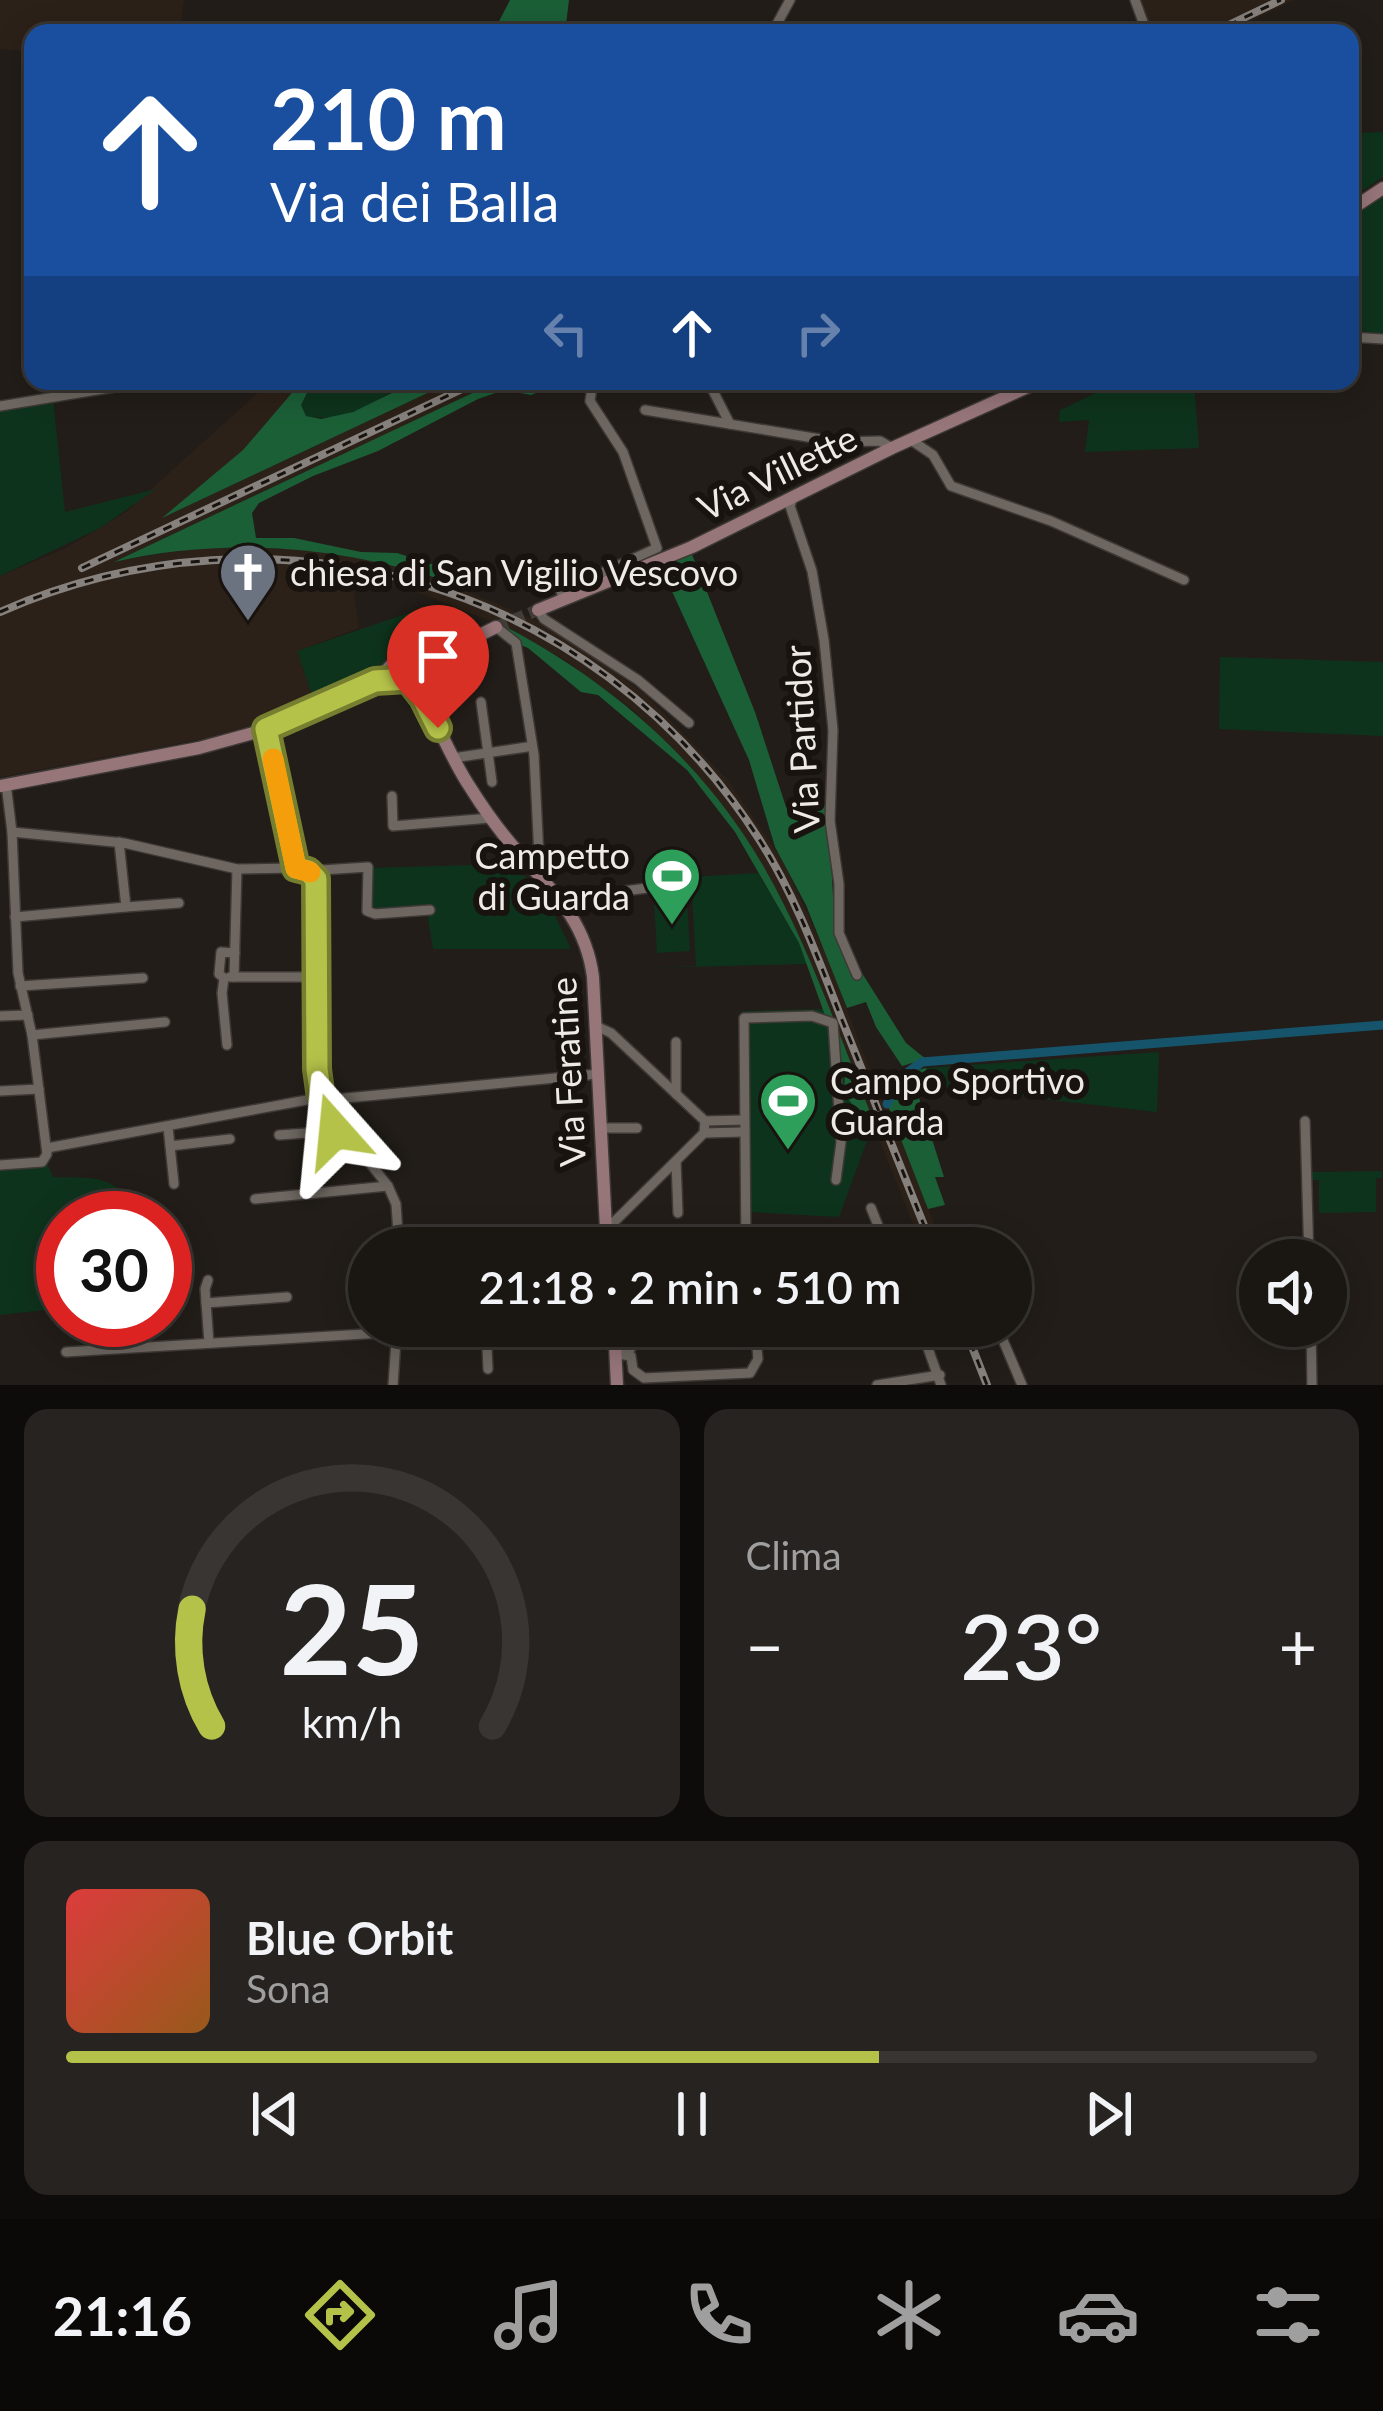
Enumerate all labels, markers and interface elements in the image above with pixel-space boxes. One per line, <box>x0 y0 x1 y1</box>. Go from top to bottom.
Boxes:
text: 210 m <box>270 67 507 168</box>
icon: ahead <box>72 72 228 228</box>
text: Via dei Balla <box>270 169 559 234</box>
icon: left <box>533 300 599 366</box>
icon: ahead <box>659 300 725 366</box>
icon: right <box>785 300 851 366</box>
street label: Via Villette <box>690 415 864 529</box>
church icon: chiesa di San Vigilio Vescovo <box>217 541 279 623</box>
place label: chiesa di San Vigilio Vescovo <box>290 550 738 594</box>
pin <box>387 605 489 728</box>
icon: arrive <box>405 623 471 689</box>
street label: Via Partidor <box>774 644 828 834</box>
place label: Campetto di Guarda <box>474 833 630 918</box>
sports icon: Campetto di Guarda <box>641 845 703 927</box>
street label: Via Feratine <box>540 976 594 1168</box>
place label: Campo Sportivo Guarda <box>830 1058 1085 1143</box>
position arrow <box>272 1068 398 1194</box>
sports icon: Campo Sportivo Guarda <box>757 1070 819 1152</box>
speed limit sign: 30 <box>36 1191 192 1347</box>
map controls <box>1239 1239 1347 1347</box>
button: sound <box>1239 1239 1347 1347</box>
text: 21:18 · 2 min · 510 m <box>479 1260 901 1314</box>
text: Clima <box>746 1532 842 1578</box>
text: 25 <box>279 1552 424 1702</box>
text: 23° <box>960 1591 1102 1699</box>
text: − <box>746 1606 784 1685</box>
text: + <box>1279 1606 1317 1685</box>
text: km/h <box>302 1696 402 1747</box>
text: Blue Orbit <box>246 1911 453 1965</box>
text: Sona <box>246 1965 330 2011</box>
icon: previous <box>242 2081 308 2147</box>
icon: pause <box>659 2081 725 2147</box>
icon: next <box>1076 2081 1142 2147</box>
icon: directions <box>298 2273 382 2357</box>
icon: music <box>487 2273 571 2357</box>
icon: phone <box>677 2273 761 2357</box>
icon: climate <box>867 2273 951 2357</box>
icon: car <box>1056 2273 1140 2357</box>
icon: filters <box>1246 2273 1330 2357</box>
text: 21:16 <box>53 2283 192 2348</box>

